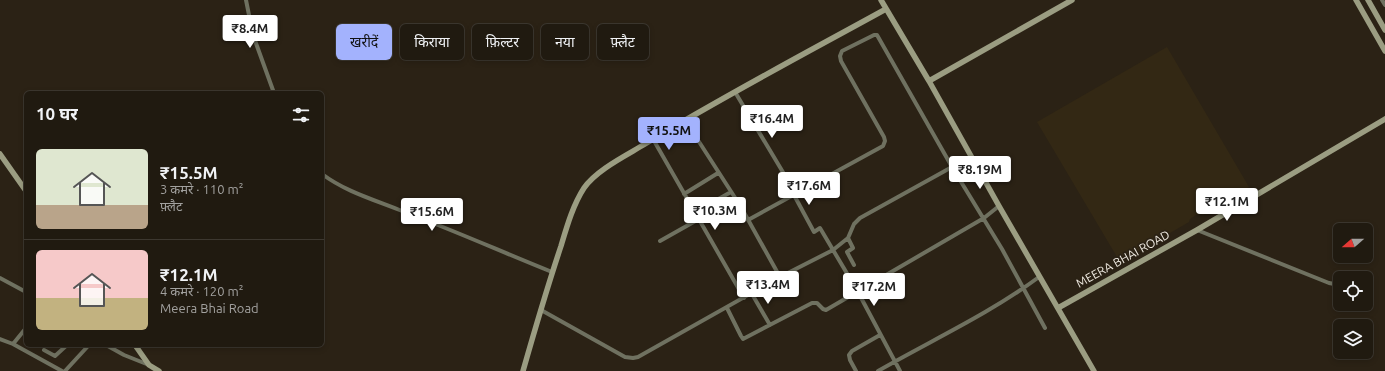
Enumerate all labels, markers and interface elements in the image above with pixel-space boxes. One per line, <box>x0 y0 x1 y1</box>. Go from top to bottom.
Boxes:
pin: ₹8.4M <box>222 15 278 49</box>
text: ₹8.4M <box>232 21 268 35</box>
chip: खरीदें <box>336 24 392 60</box>
chip: किराया <box>400 24 464 60</box>
chip: फ़िल्टर <box>472 24 533 60</box>
chip: नया <box>541 24 589 60</box>
chip: फ़्लैट <box>597 24 649 60</box>
text: 10 घर <box>36 104 78 123</box>
icon: filters <box>290 104 312 126</box>
pin: ₹16.4M <box>739 105 805 139</box>
text: ₹16.4M <box>750 111 794 125</box>
pin: ₹15.5M <box>636 117 702 151</box>
text: ₹15.5M <box>647 123 691 137</box>
pin: ₹8.19M <box>947 156 1013 190</box>
text: ₹8.19M <box>958 162 1002 176</box>
text: ₹15.5M <box>160 163 218 182</box>
icon: home <box>68 165 116 213</box>
pin: ₹17.6M <box>776 172 842 206</box>
text: ₹17.6M <box>787 178 831 192</box>
text: 3 कमरे · 110 m² <box>160 182 243 196</box>
pin: ₹12.1M <box>1194 188 1260 222</box>
text: ₹12.1M <box>1205 194 1249 208</box>
pin: ₹10.3M <box>682 197 748 231</box>
pin: ₹15.6M <box>399 198 465 232</box>
text: फ़्लैट <box>160 199 183 213</box>
text: ₹10.3M <box>693 203 737 217</box>
text: ₹15.6M <box>410 204 454 218</box>
north arrow <box>1333 223 1373 263</box>
map controls <box>1333 223 1373 359</box>
street label: MEERA BHAI ROAD <box>1074 227 1172 290</box>
text: ₹12.1M <box>160 265 218 284</box>
icon: home <box>68 266 116 314</box>
pin: ₹13.4M <box>735 271 801 305</box>
button: locate <box>1333 271 1373 311</box>
pin: ₹17.2M <box>841 273 907 307</box>
text: ₹13.4M <box>746 277 790 291</box>
text: ₹17.2M <box>852 279 896 293</box>
text: 4 कमरे · 120 m² <box>160 284 243 298</box>
text: Meera Bhai Road <box>160 301 259 315</box>
button: layers <box>1333 319 1373 359</box>

